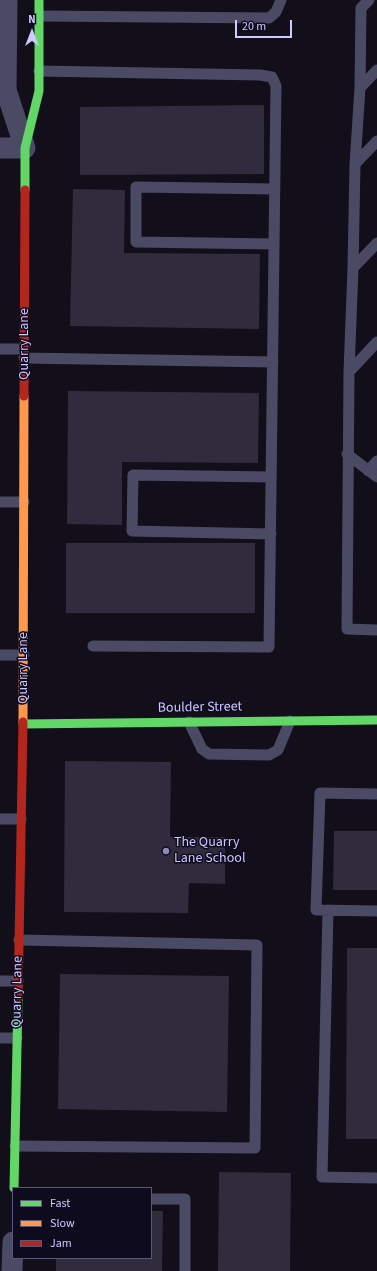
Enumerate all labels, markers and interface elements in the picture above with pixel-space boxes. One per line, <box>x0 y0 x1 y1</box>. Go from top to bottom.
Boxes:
north arrow <box>12 12 52 52</box>
text: N <box>28 12 36 27</box>
scale bar <box>237 12 294 38</box>
text: 20 m <box>242 18 266 35</box>
street label: Quarry Lane <box>17 308 33 380</box>
street label: Quarry Lane <box>16 632 32 704</box>
street label: Boulder Street <box>158 699 242 717</box>
place label: The Quarry Lane School <box>174 835 245 868</box>
marker: The Quarry Lane School <box>161 846 171 856</box>
street label: Quarry Lane <box>9 956 27 1028</box>
legend <box>12 1187 152 1259</box>
text: Fast <box>50 1195 70 1212</box>
text: Slow <box>50 1215 75 1232</box>
text: Jam <box>50 1235 72 1252</box>

